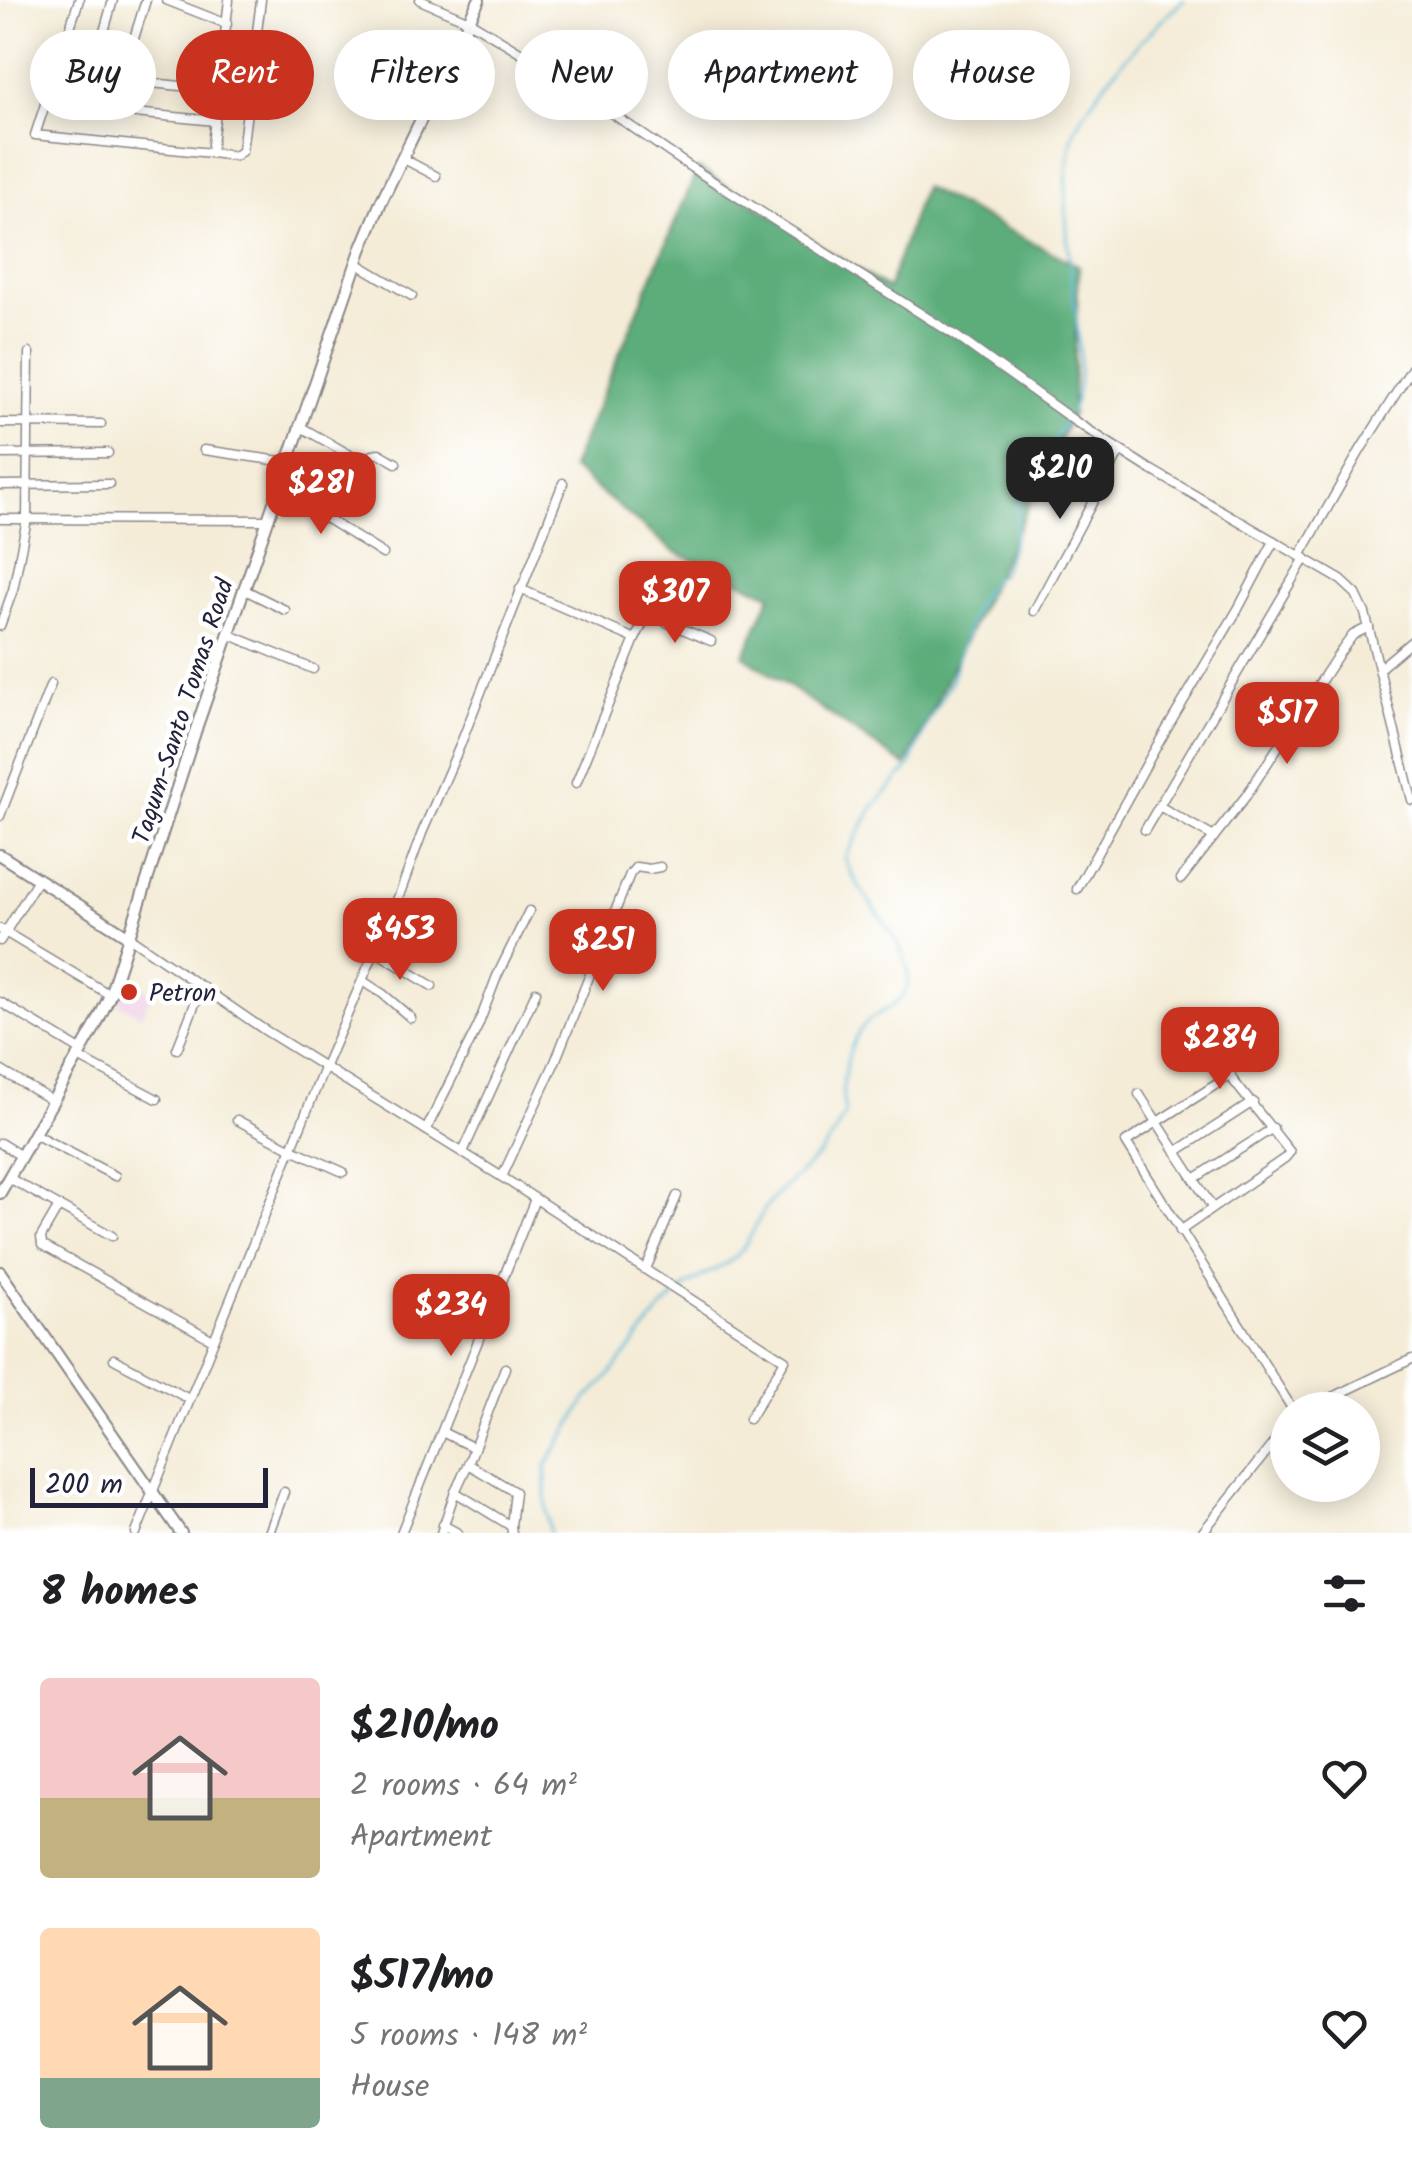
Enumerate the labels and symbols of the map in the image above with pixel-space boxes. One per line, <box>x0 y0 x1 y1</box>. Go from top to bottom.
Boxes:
pin: $210 <box>1001 437 1119 522</box>
pin: $281 <box>262 452 380 537</box>
pin: $307 <box>616 561 734 646</box>
street label: Tagum-Santo Tomas Road <box>122 572 246 849</box>
pin: $517 <box>1228 682 1346 767</box>
pin: $453 <box>341 898 459 983</box>
pin: $251 <box>544 909 662 994</box>
place label: Petron <box>149 974 216 1014</box>
marker: Petron <box>118 981 140 1003</box>
pin: $284 <box>1161 1007 1279 1092</box>
pin: $234 <box>392 1274 510 1359</box>
scale bar <box>30 1463 268 1508</box>

